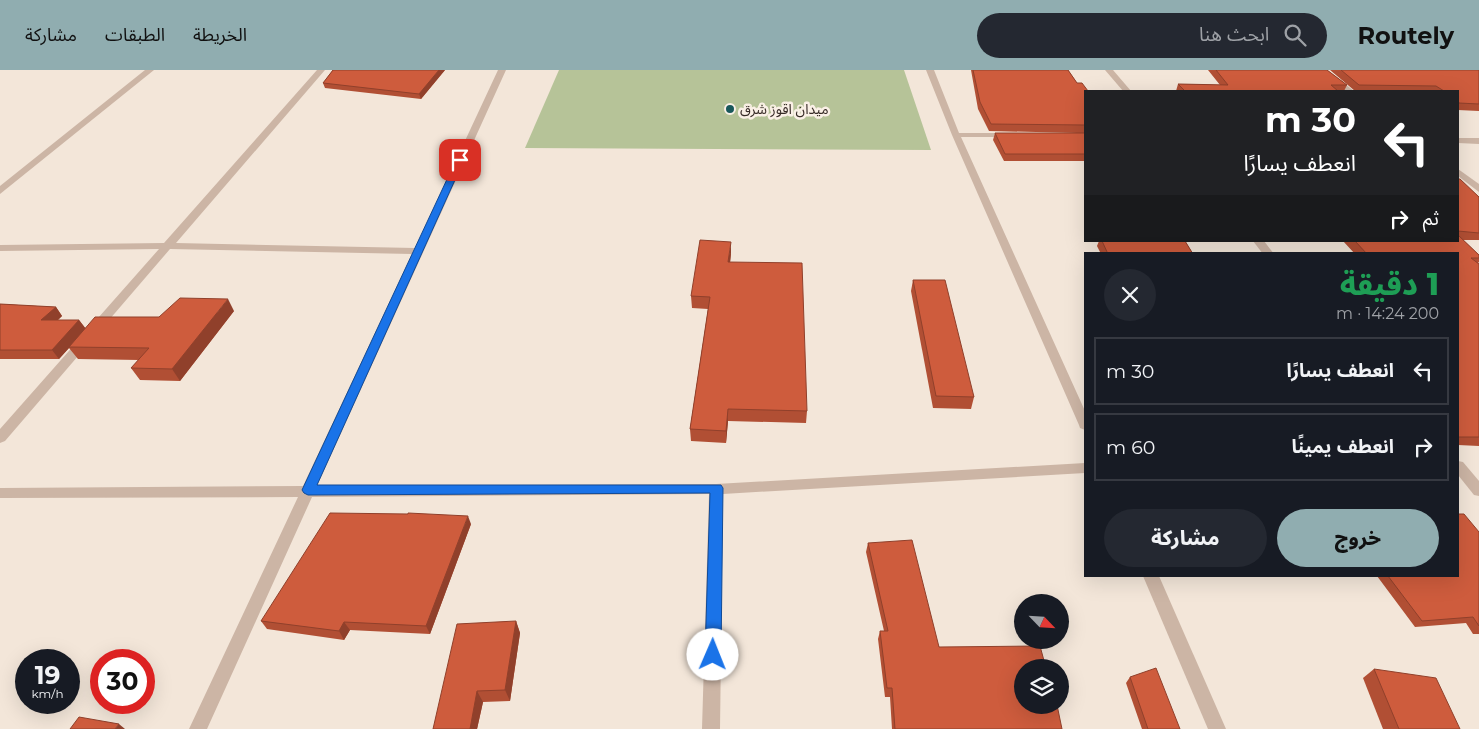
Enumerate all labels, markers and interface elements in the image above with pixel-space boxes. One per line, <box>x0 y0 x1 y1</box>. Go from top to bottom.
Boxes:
search box <box>977 13 1327 58</box>
icon: search <box>1281 21 1309 49</box>
text: Routely <box>1357 21 1454 50</box>
text: ابحث هنا <box>1199 23 1269 46</box>
text: مشاركة <box>25 24 77 46</box>
text: الطبقات <box>105 24 165 46</box>
text: الخريطة <box>193 24 247 46</box>
text: 30 m <box>1265 98 1356 141</box>
place label: ميدان اقوز شرق <box>740 100 829 118</box>
marker: ميدان اقوز شرق <box>724 103 736 115</box>
icon: left <box>1374 110 1439 175</box>
pin <box>439 139 481 181</box>
icon: arrive <box>446 146 474 174</box>
text: انعطف يسارًا <box>1243 150 1356 177</box>
icon: right <box>1385 205 1413 233</box>
text: ثم <box>1423 207 1439 230</box>
text: 1 دقيقة <box>1340 266 1439 303</box>
button: close <box>1104 269 1156 321</box>
text: 200 m · 14:24 <box>1336 304 1439 323</box>
icon: left <box>1409 357 1437 385</box>
text: انعطف يسارًا <box>1287 359 1394 382</box>
text: 30 m <box>1106 360 1154 383</box>
icon: right <box>1409 433 1437 461</box>
text: انعطف يمينًا <box>1291 435 1394 458</box>
text: 60 m <box>1106 436 1155 459</box>
button: مشاركة <box>1104 509 1267 567</box>
button: خروج <box>1277 509 1439 567</box>
north arrow <box>1014 594 1069 649</box>
map controls <box>1014 594 1069 714</box>
position arrow <box>686 628 738 680</box>
speed limit sign: 30 <box>90 649 155 714</box>
button: layers <box>1014 659 1069 714</box>
text: 19 <box>35 660 60 690</box>
text: km/h <box>31 686 64 701</box>

